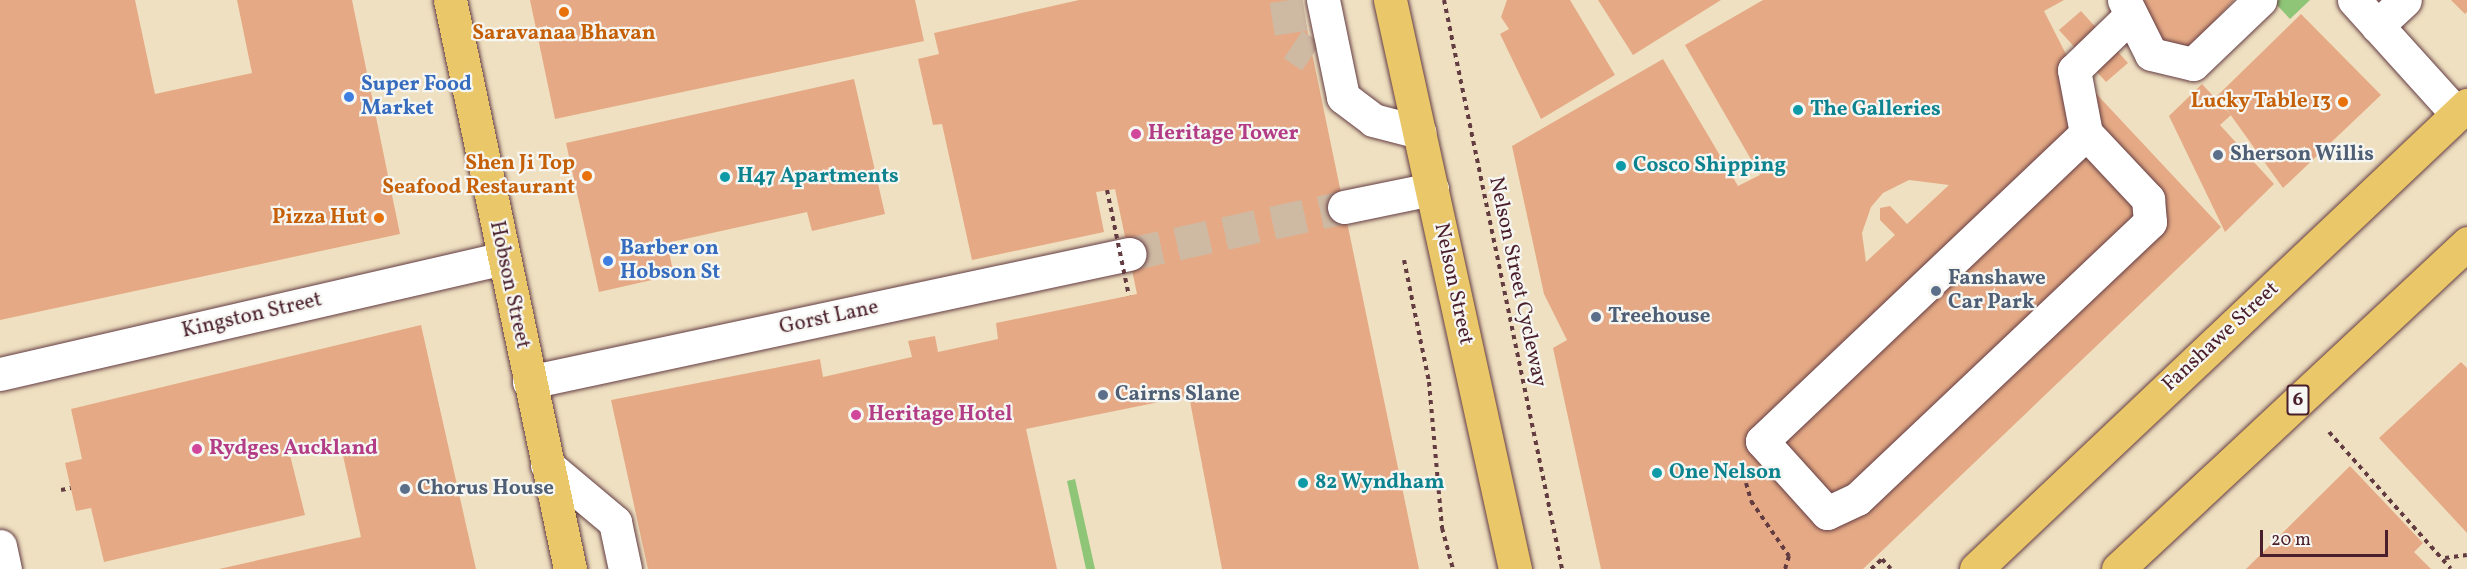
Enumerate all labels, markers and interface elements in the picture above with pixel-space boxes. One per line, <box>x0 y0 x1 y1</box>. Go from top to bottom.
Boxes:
marker: Saravanaa Bhavan <box>557 5 571 19</box>
place label: Saravanaa Bhavan <box>472 21 656 47</box>
place label: Super Food Market <box>361 72 472 122</box>
place label: Lucky Table 13 <box>2190 89 2331 115</box>
marker: Super Food Market <box>342 90 356 104</box>
marker: Lucky Table 13 <box>2336 95 2350 109</box>
place label: The Galleries <box>1810 97 1941 123</box>
marker: The Galleries <box>1791 103 1805 117</box>
place label: Heritage Tower <box>1148 121 1299 147</box>
marker: Heritage Tower <box>1129 127 1143 141</box>
place label: Sherson Willis <box>2230 142 2374 168</box>
marker: Sherson Willis <box>2211 148 2225 162</box>
place label: Shen Ji Top Seafood Restaurant <box>382 151 575 201</box>
place label: Cosco Shipping <box>1633 153 1786 179</box>
marker: Cosco Shipping <box>1614 159 1628 173</box>
place label: H47 Apartments <box>737 164 899 190</box>
marker: Shen Ji Top Seafood Restaurant <box>580 169 594 183</box>
marker: H47 Apartments <box>718 170 732 184</box>
street label: Nelson Street Cycleway <box>1482 175 1552 389</box>
place label: Pizza Hut <box>272 205 367 231</box>
marker: Pizza Hut <box>372 211 386 225</box>
street label: Hobson Street <box>483 219 535 351</box>
street label: Nelson Street <box>1428 221 1478 347</box>
place label: Barber on Hobson St <box>620 236 720 286</box>
marker: Barber on Hobson St <box>601 254 615 268</box>
place label: Fanshawe Car Park <box>1948 266 2046 316</box>
street label: Fanshawe Street <box>2157 277 2285 397</box>
marker: Fanshawe Car Park <box>1929 284 1943 298</box>
street label: Kingston Street <box>180 288 324 344</box>
street label: Gorst Lane <box>777 295 881 341</box>
place label: Treehouse <box>1608 304 1710 330</box>
marker: Treehouse <box>1589 310 1603 324</box>
place label: Cairns Slane <box>1115 382 1240 408</box>
road number: 6 <box>2286 383 2310 417</box>
marker: Cairns Slane <box>1096 388 1110 402</box>
place label: Heritage Hotel <box>868 402 1012 428</box>
marker: Heritage Hotel <box>849 408 863 422</box>
place label: Rydges Auckland <box>209 436 378 462</box>
marker: Rydges Auckland <box>190 442 204 456</box>
place label: One Nelson <box>1669 460 1782 486</box>
marker: One Nelson <box>1650 466 1664 480</box>
place label: 82 Wyndham <box>1315 470 1445 496</box>
place label: Chorus House <box>417 476 554 502</box>
marker: 82 Wyndham <box>1296 476 1310 490</box>
marker: Chorus House <box>398 482 412 496</box>
scale bar <box>2263 518 2390 556</box>
text: 20 m <box>2271 528 2311 553</box>

